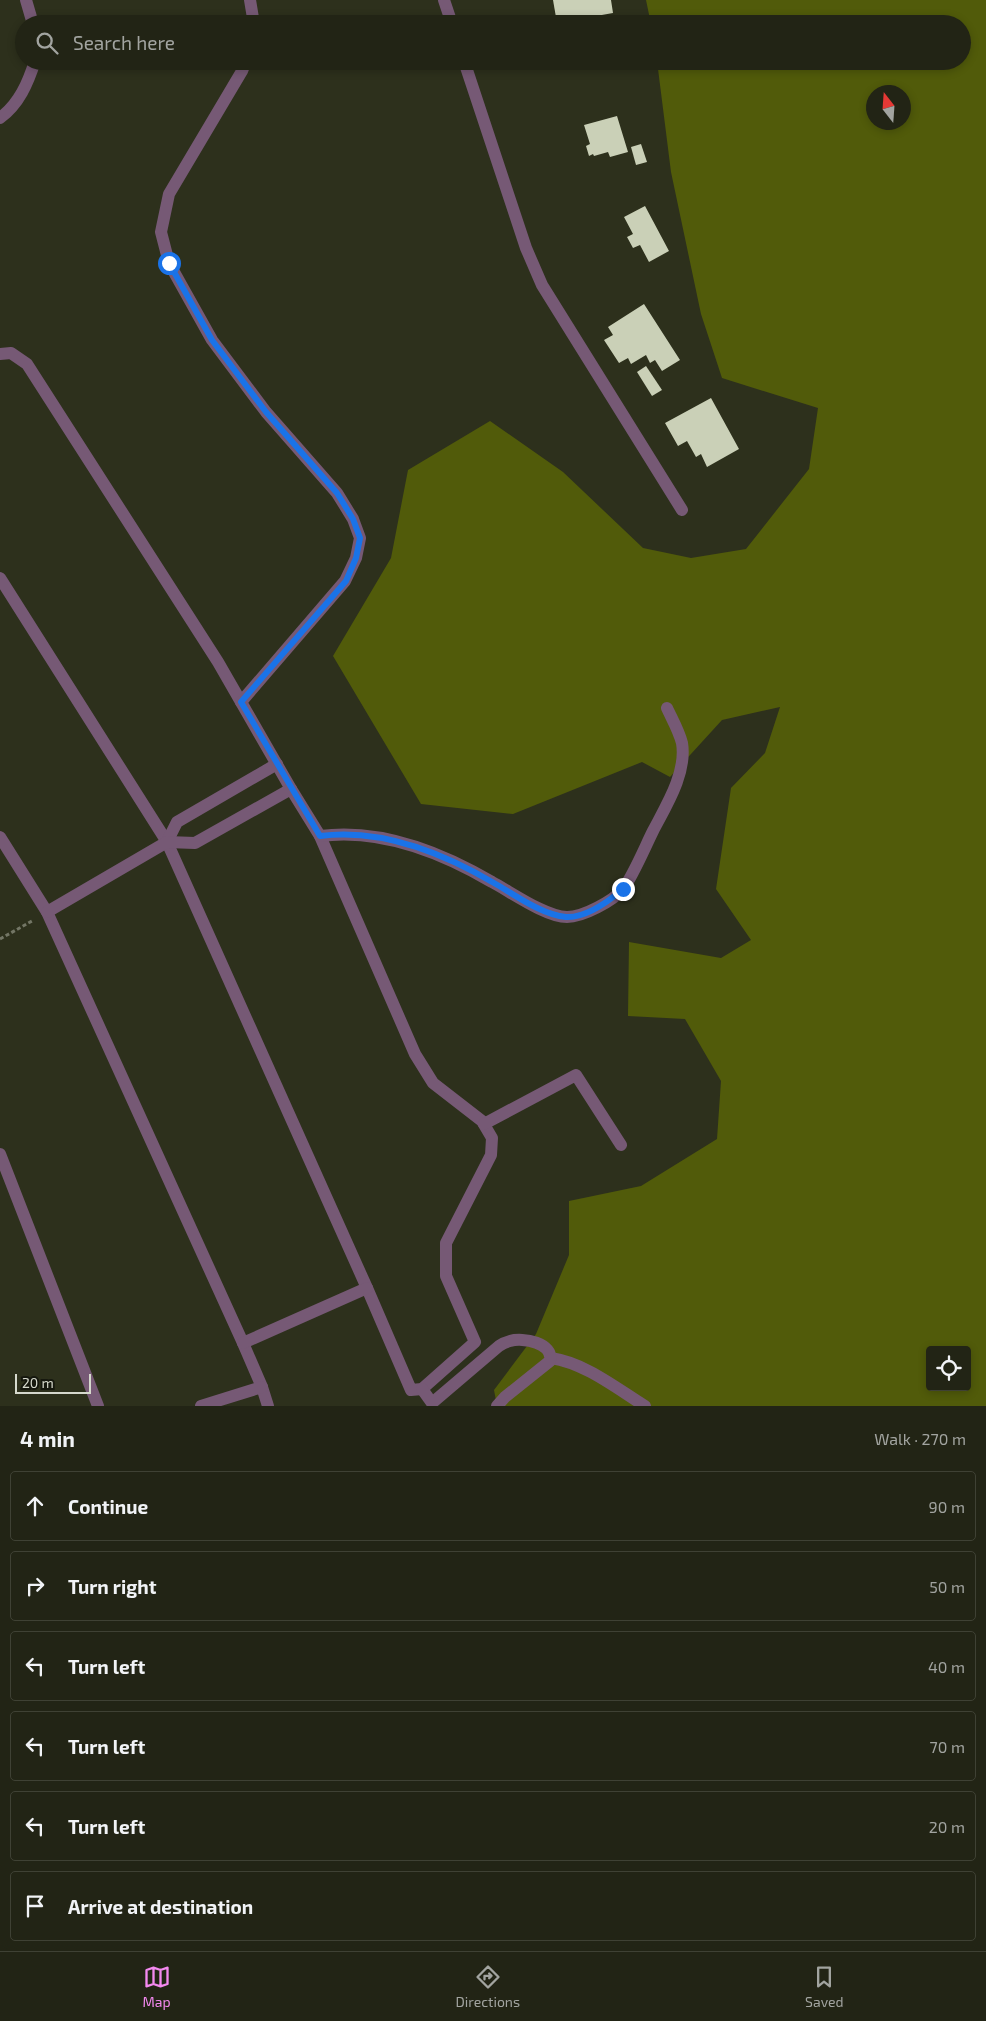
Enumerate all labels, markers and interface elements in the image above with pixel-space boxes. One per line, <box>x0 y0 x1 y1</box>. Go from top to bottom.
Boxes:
search box <box>15 15 971 70</box>
icon: search <box>33 29 61 57</box>
text: Search here <box>73 31 175 54</box>
north arrow <box>866 85 911 130</box>
route start <box>158 252 181 275</box>
route end <box>612 878 635 901</box>
map controls <box>926 1346 971 1391</box>
button: locate <box>926 1346 971 1391</box>
scale bar <box>15 1371 91 1394</box>
text: 20 m <box>22 1374 54 1391</box>
text: 4 min <box>20 1426 75 1451</box>
text: Walk · 270 m <box>874 1429 966 1448</box>
icon: ahead <box>21 1492 49 1520</box>
text: Continue <box>68 1495 148 1518</box>
text: 90 m <box>929 1497 965 1516</box>
icon: right <box>21 1572 49 1600</box>
text: Turn right <box>68 1575 156 1598</box>
text: 50 m <box>929 1577 965 1596</box>
icon: left <box>21 1652 49 1680</box>
text: Turn left <box>68 1655 145 1678</box>
text: 40 m <box>928 1657 965 1676</box>
icon: left <box>21 1732 49 1760</box>
text: Turn left <box>68 1735 145 1758</box>
text: 70 m <box>930 1737 965 1756</box>
icon: left <box>21 1812 49 1840</box>
text: Turn left <box>68 1815 145 1838</box>
text: 20 m <box>929 1817 965 1836</box>
icon: arrive <box>21 1892 49 1920</box>
text: Arrive at destination <box>68 1895 253 1918</box>
tab: Map <box>142 1963 171 2010</box>
tab: Directions <box>456 1963 520 2010</box>
tab: Saved <box>805 1963 844 2010</box>

